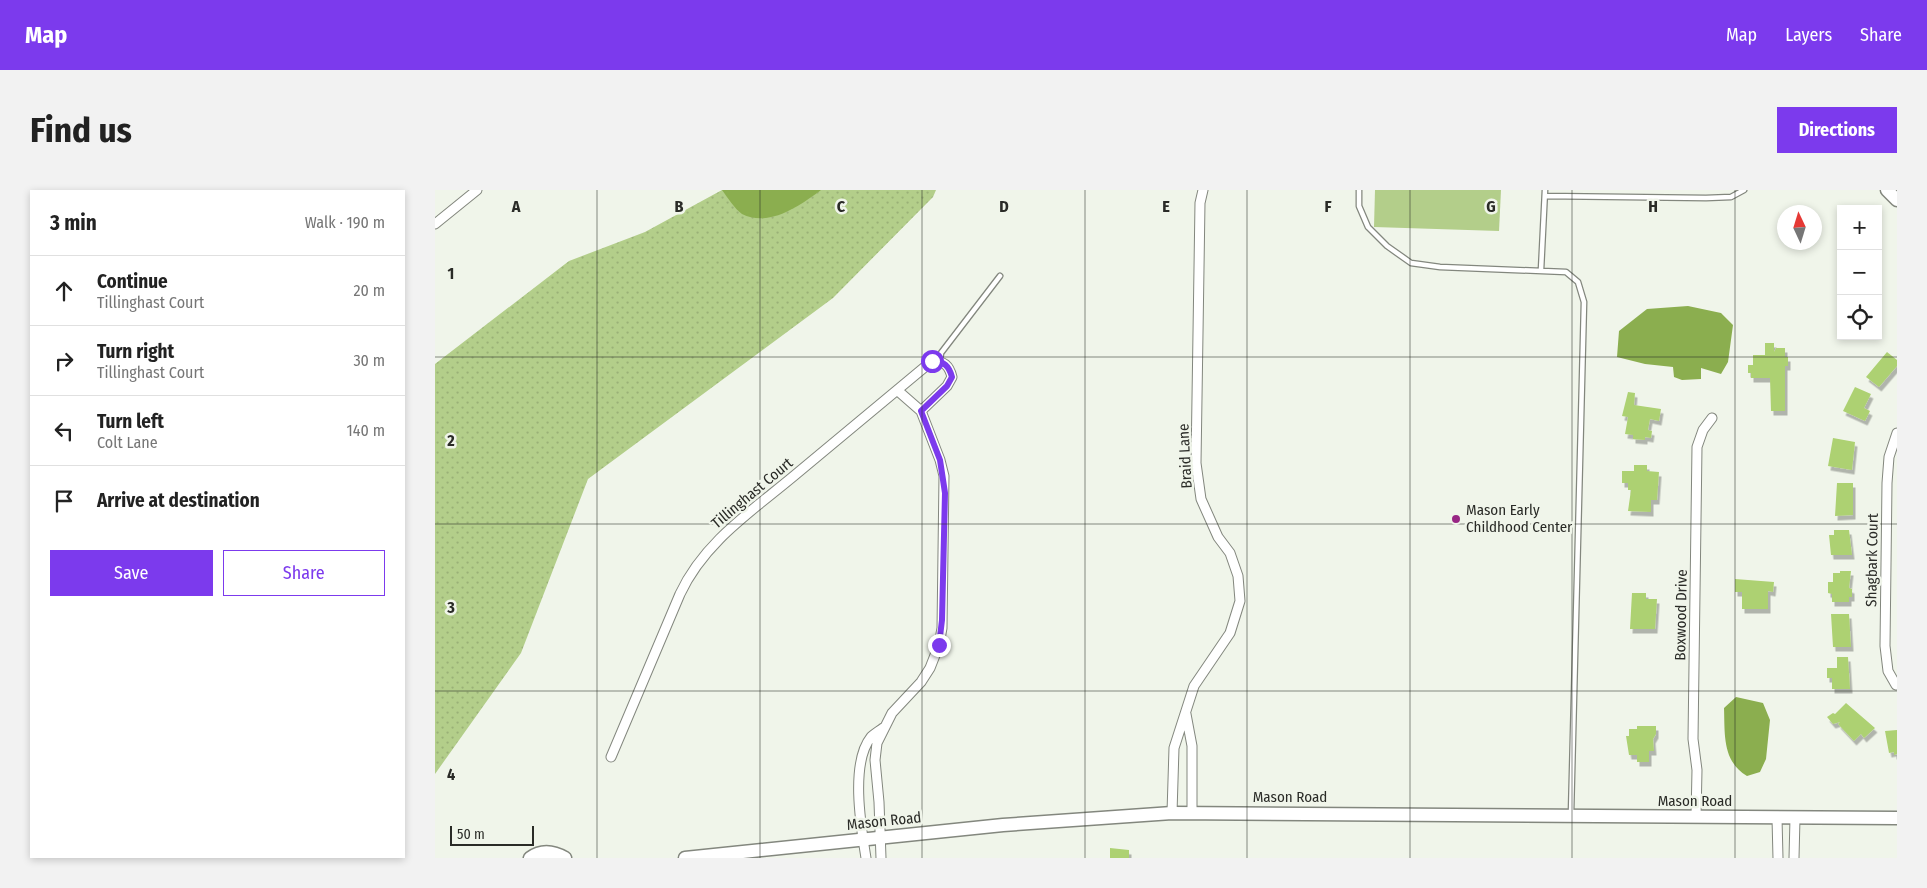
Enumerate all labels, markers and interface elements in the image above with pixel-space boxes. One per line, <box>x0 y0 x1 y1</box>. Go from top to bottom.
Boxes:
text: Map <box>25 21 67 49</box>
text: Map <box>1726 24 1757 46</box>
text: Layers <box>1785 24 1832 46</box>
text: Share <box>1860 24 1902 46</box>
button: Directions <box>1777 107 1897 153</box>
text: Find us <box>30 109 132 151</box>
text: A <box>511 197 521 216</box>
text: B <box>675 197 684 216</box>
text: C <box>837 197 846 216</box>
text: D <box>999 197 1009 216</box>
text: E <box>1162 197 1170 216</box>
text: F <box>1324 197 1332 216</box>
text: G <box>1486 197 1496 216</box>
text: H <box>1648 197 1658 216</box>
north arrow <box>1777 205 1822 250</box>
map controls <box>1837 205 1882 340</box>
button: + <box>1837 205 1882 250</box>
text: 3 min <box>50 210 97 236</box>
text: Walk · 190 m <box>305 213 385 232</box>
button: − <box>1837 250 1882 295</box>
text: 1 <box>448 264 454 283</box>
text: Continue <box>97 270 168 293</box>
icon: ahead <box>50 277 78 305</box>
text: 20 m <box>354 281 385 300</box>
text: Tillinghast Court <box>97 293 204 312</box>
button: locate <box>1837 295 1882 340</box>
text: Turn right <box>97 340 174 363</box>
icon: right <box>50 347 78 375</box>
route start <box>921 350 944 373</box>
text: 30 m <box>353 351 385 370</box>
text: Tillinghast Court <box>97 363 204 382</box>
text: Turn left <box>97 410 164 433</box>
icon: left <box>50 417 78 445</box>
text: 140 m <box>347 421 385 440</box>
street label: Braid Lane <box>1174 423 1196 489</box>
text: 2 <box>446 431 455 450</box>
text: Colt Lane <box>97 433 158 452</box>
street label: Tillinghast Court <box>708 454 796 532</box>
icon: arrive <box>50 487 78 515</box>
text: Arrive at destination <box>97 489 260 512</box>
place label: Mason Early Childhood Center <box>1466 501 1573 536</box>
marker: Mason Early Childhood Center <box>1450 513 1462 525</box>
street label: Shagbark Court <box>1862 513 1882 607</box>
button: Save <box>50 550 213 596</box>
button: Share <box>223 550 385 596</box>
street label: Boxwood Drive <box>1671 569 1691 661</box>
text: 3 <box>446 598 455 617</box>
route end <box>928 634 951 657</box>
text: 4 <box>447 765 455 784</box>
street label: Mason Road <box>1253 788 1327 806</box>
street label: Mason Road <box>1658 792 1732 810</box>
street label: Mason Road <box>846 808 922 834</box>
scale bar <box>450 823 534 846</box>
text: 50 m <box>457 826 485 843</box>

